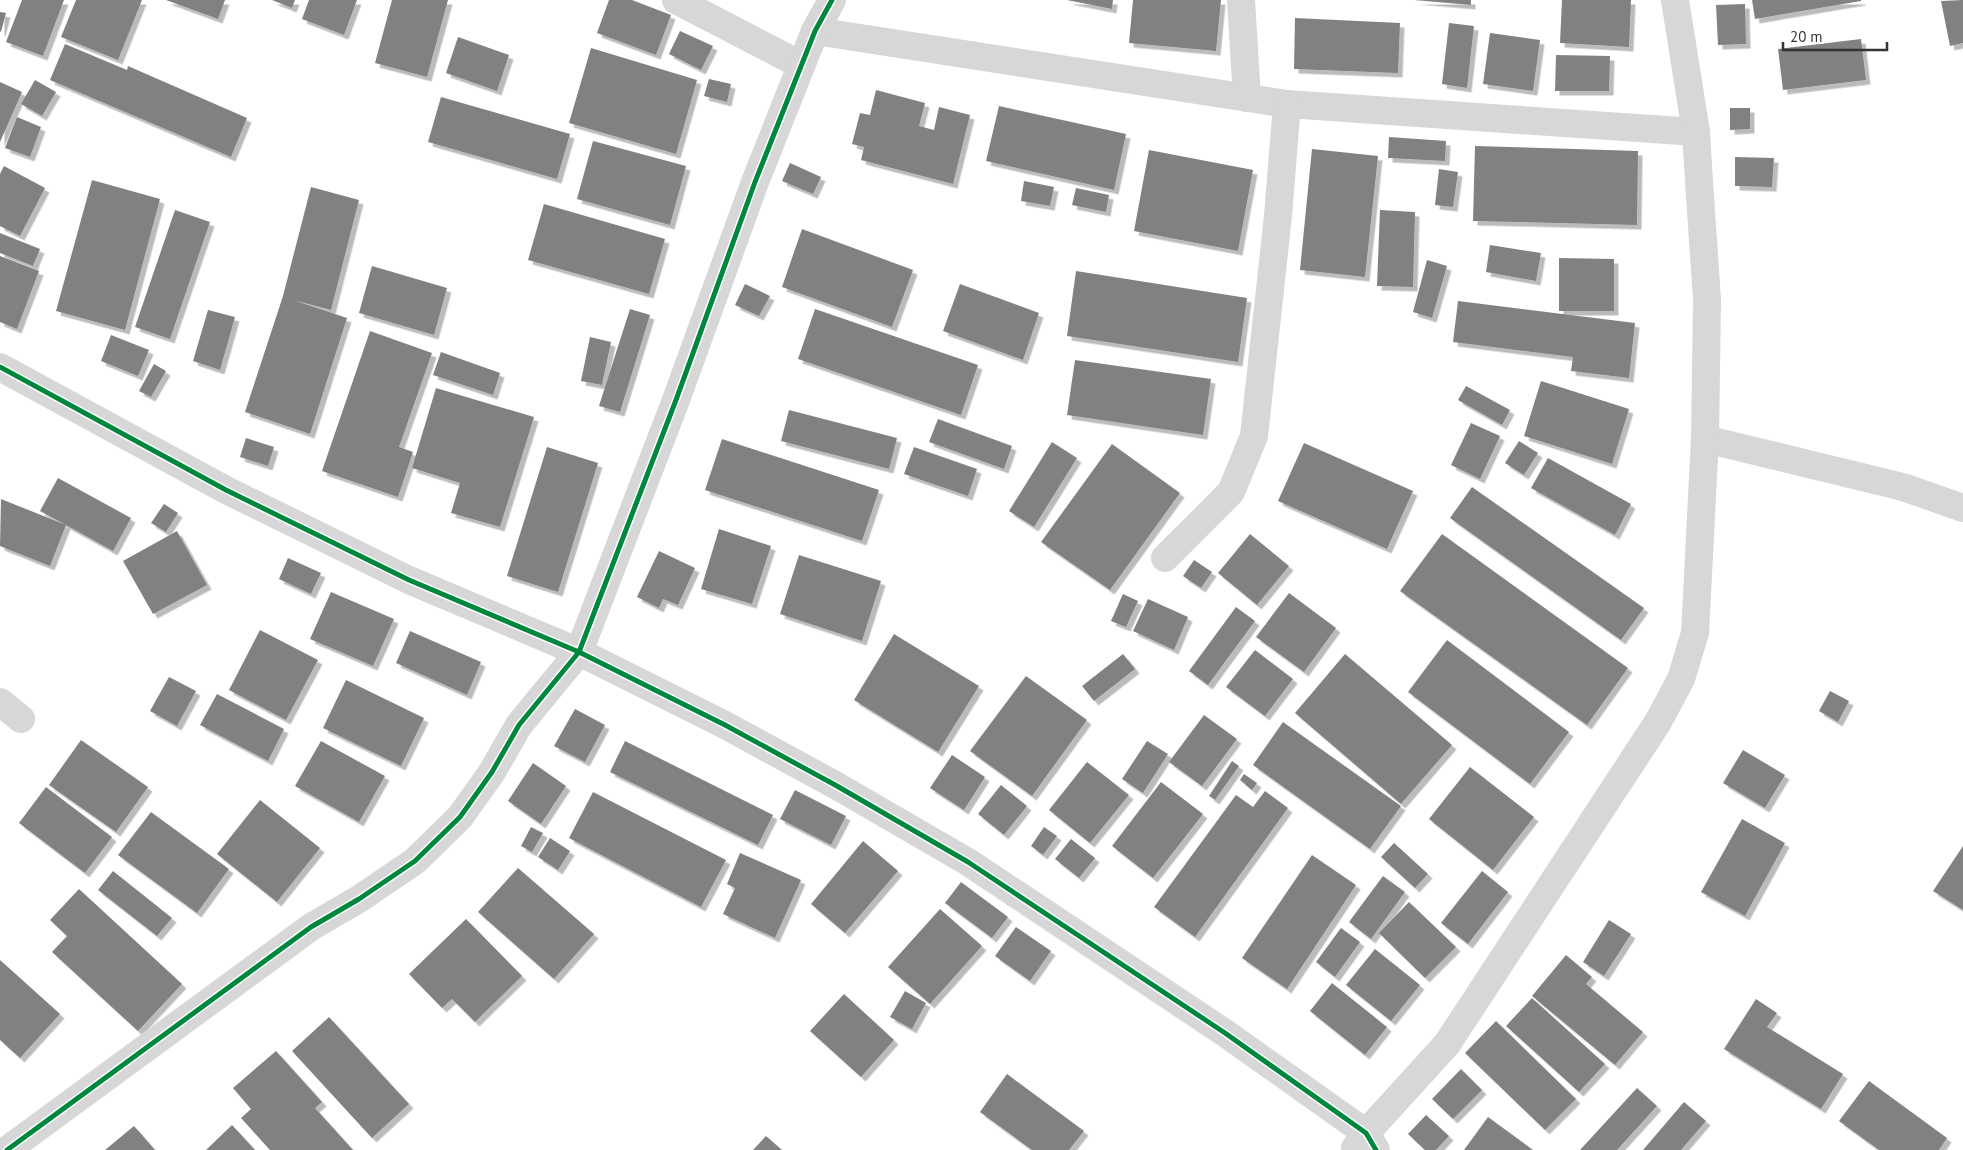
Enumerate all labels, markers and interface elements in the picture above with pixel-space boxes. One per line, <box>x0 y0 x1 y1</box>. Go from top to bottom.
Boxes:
scale bar <box>1783 20 1887 52</box>
text: 20 m <box>1790 27 1823 46</box>

